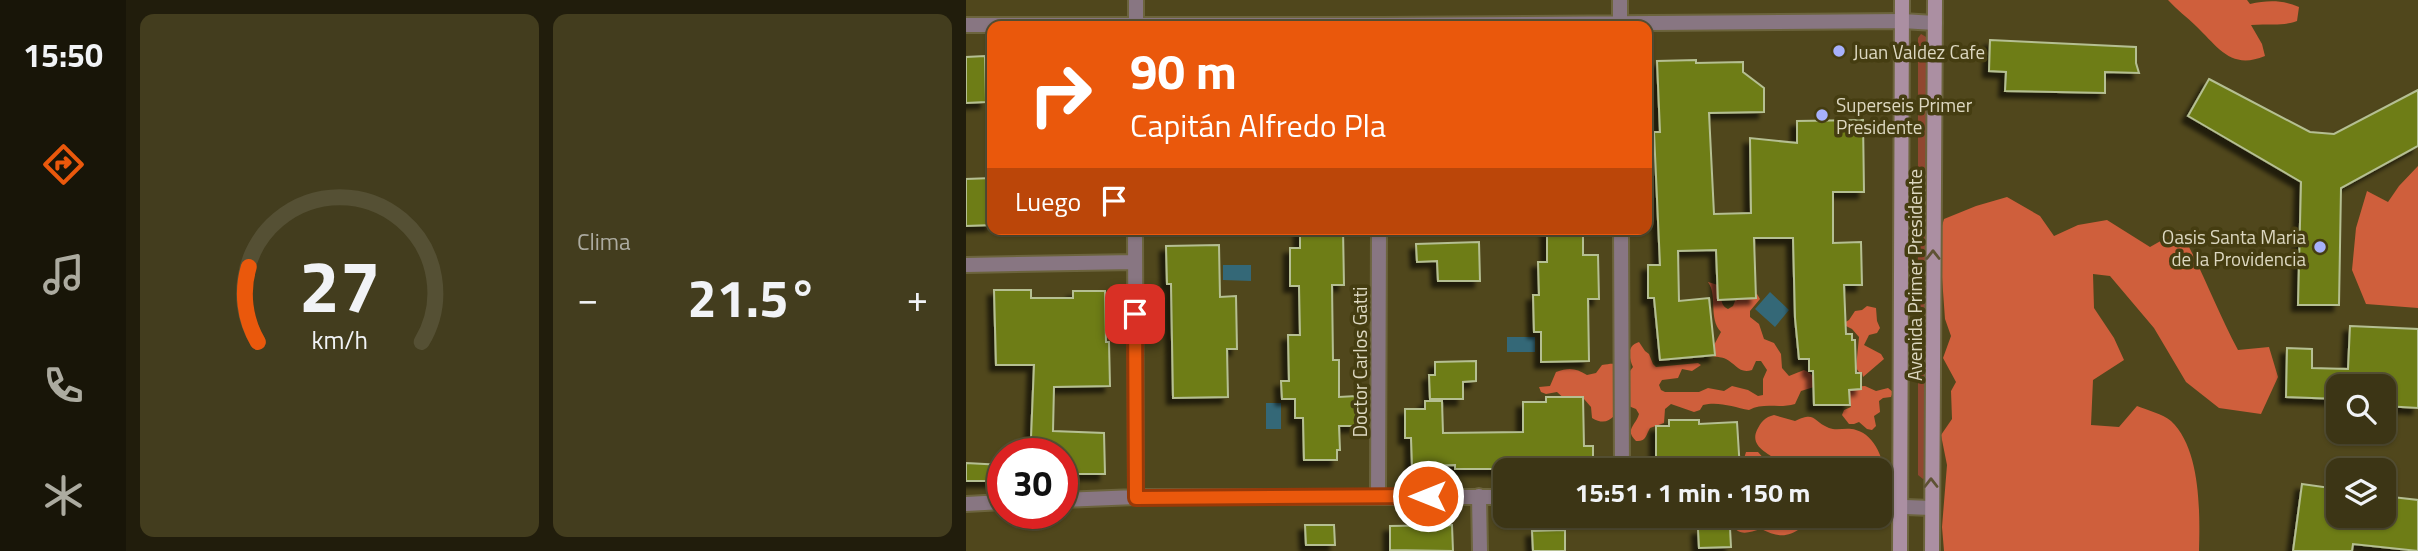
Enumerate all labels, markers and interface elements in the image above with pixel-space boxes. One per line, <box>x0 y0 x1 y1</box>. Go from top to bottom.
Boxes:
text: 15:50 <box>23 31 103 79</box>
text: 90 m <box>1130 33 1237 108</box>
place label: Juan Valdez Cafe <box>1853 37 1985 66</box>
marker: Juan Valdez Cafe <box>1831 43 1847 59</box>
icon: right <box>1015 49 1106 140</box>
place label: Superseis Primer Presidente <box>1836 90 1973 141</box>
text: Capitán Alfredo Pla <box>1130 101 1386 149</box>
marker: Superseis Primer Presidente <box>1814 107 1830 123</box>
icon: directions <box>39 140 88 189</box>
street label: Avenida Primer Presidente <box>1900 169 1929 381</box>
text: Luego <box>1015 182 1081 221</box>
icon: arrive <box>1095 182 1133 220</box>
place label: Oasis Santa Maria de la Providencia <box>2162 222 2306 273</box>
text: Clima <box>577 224 631 259</box>
text: 27 <box>299 230 380 340</box>
marker: Oasis Santa Maria de la Providencia <box>2312 239 2328 255</box>
icon: music <box>39 250 88 299</box>
one-way arrow <box>1925 250 1941 260</box>
text: 21.5° <box>688 258 817 337</box>
text: − <box>577 269 598 327</box>
text: + <box>907 269 928 327</box>
pin <box>1105 284 1165 344</box>
street label: Doctor Carlos Gatti <box>1345 287 1374 437</box>
icon: arrive <box>1116 295 1154 333</box>
text: km/h <box>311 320 368 358</box>
icon: phone <box>39 361 88 410</box>
map controls <box>2326 374 2396 528</box>
button: search <box>2326 374 2396 444</box>
speed limit sign: 30 <box>987 438 1078 529</box>
button: layers <box>2326 458 2396 528</box>
position arrow <box>1391 459 1465 533</box>
icon: climate <box>39 471 88 520</box>
text: 15:51 · 1 min · 150 m <box>1575 473 1810 512</box>
one-way arrow <box>1923 477 1939 488</box>

